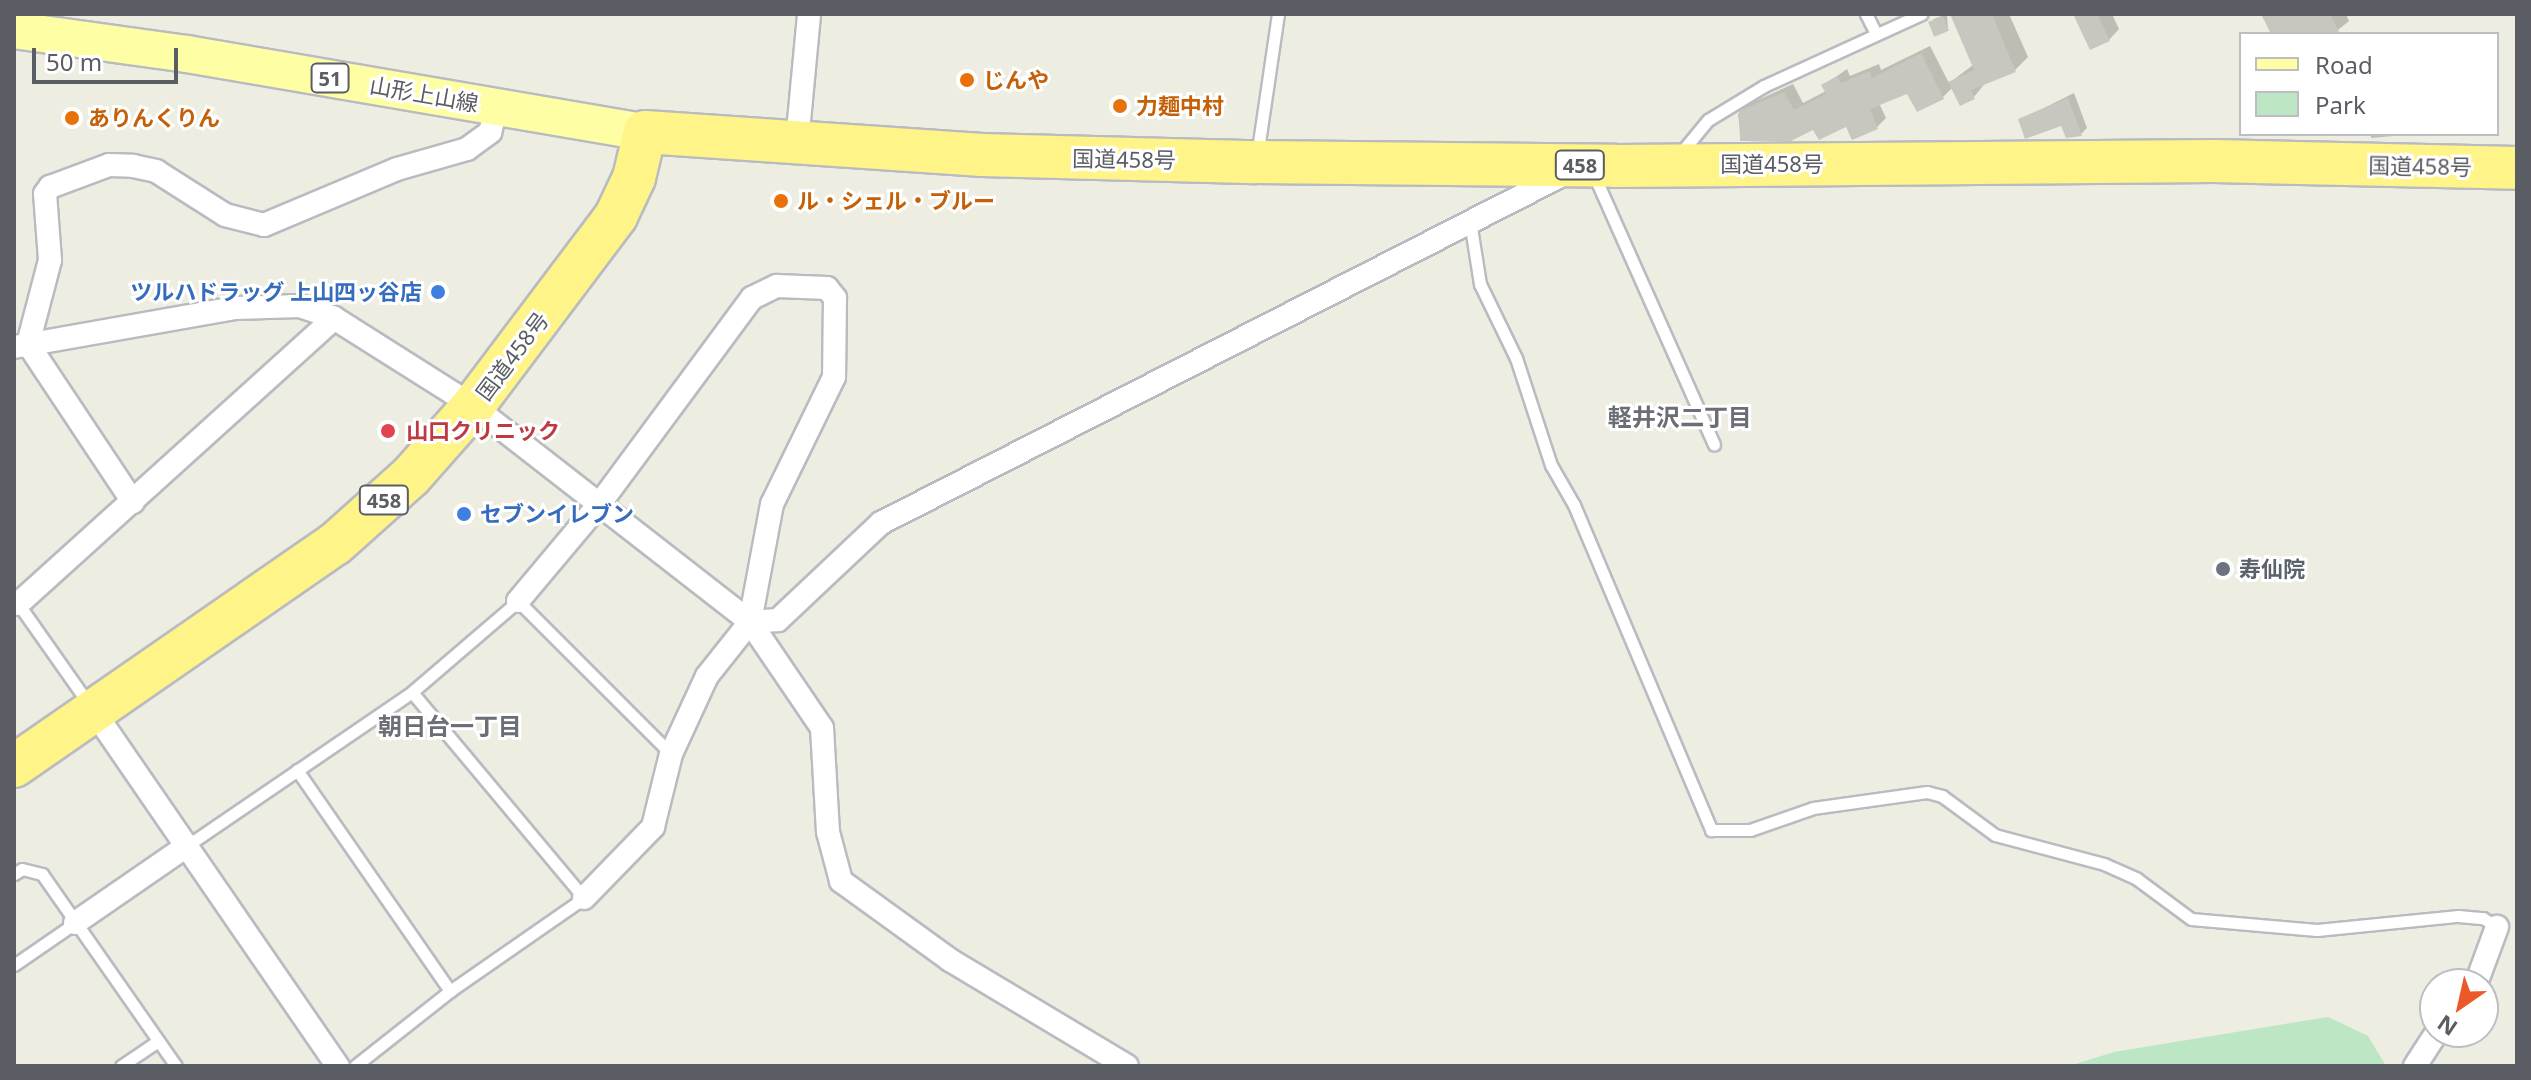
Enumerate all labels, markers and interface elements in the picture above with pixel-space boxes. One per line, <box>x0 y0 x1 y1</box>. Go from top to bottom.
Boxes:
scale bar <box>36 32 182 82</box>
legend <box>2239 32 2499 136</box>
text: 50 m <box>46 45 102 78</box>
text: Road <box>2315 48 2373 81</box>
road number: 51 <box>310 62 350 94</box>
place label: じんや <box>983 67 1049 93</box>
street label: 山形上山線 <box>368 71 480 117</box>
marker: じんや <box>958 71 976 89</box>
text: Park <box>2315 88 2366 121</box>
place label: 力麺中村 <box>1136 93 1224 119</box>
marker: 力麺中村 <box>1111 97 1129 115</box>
place label: ありんくりん <box>88 105 220 131</box>
marker: ありんくりん <box>63 109 81 127</box>
street label: 国道458号 <box>1072 145 1176 173</box>
road number: 458 <box>1554 149 1606 181</box>
street label: 国道458号 <box>1720 151 1824 177</box>
street label: 国道458号 <box>2368 152 2472 180</box>
place label: ル・シェル・ブルー <box>797 188 995 214</box>
marker: ル・シェル・ブルー <box>772 192 790 210</box>
place label: ツルハドラッグ 上山四ッ谷店 <box>130 279 422 305</box>
marker: ツルハドラッグ 上山四ッ谷店 <box>429 283 447 301</box>
street label: 国道458号 <box>470 307 554 405</box>
district label: 軽井沢二丁目 <box>1608 403 1752 431</box>
place label: 山口クリニック <box>406 418 560 444</box>
marker: 山口クリニック <box>377 420 399 442</box>
road number: 458 <box>358 484 410 516</box>
place label: セブンイレブン <box>480 501 634 527</box>
marker: セブンイレブン <box>455 505 473 523</box>
place label: 寿仙院 <box>2239 556 2305 582</box>
marker: 寿仙院 <box>2214 560 2232 578</box>
district label: 朝日台一丁目 <box>378 712 522 740</box>
north arrow <box>2419 968 2499 1048</box>
text: N <box>2431 1009 2463 1044</box>

